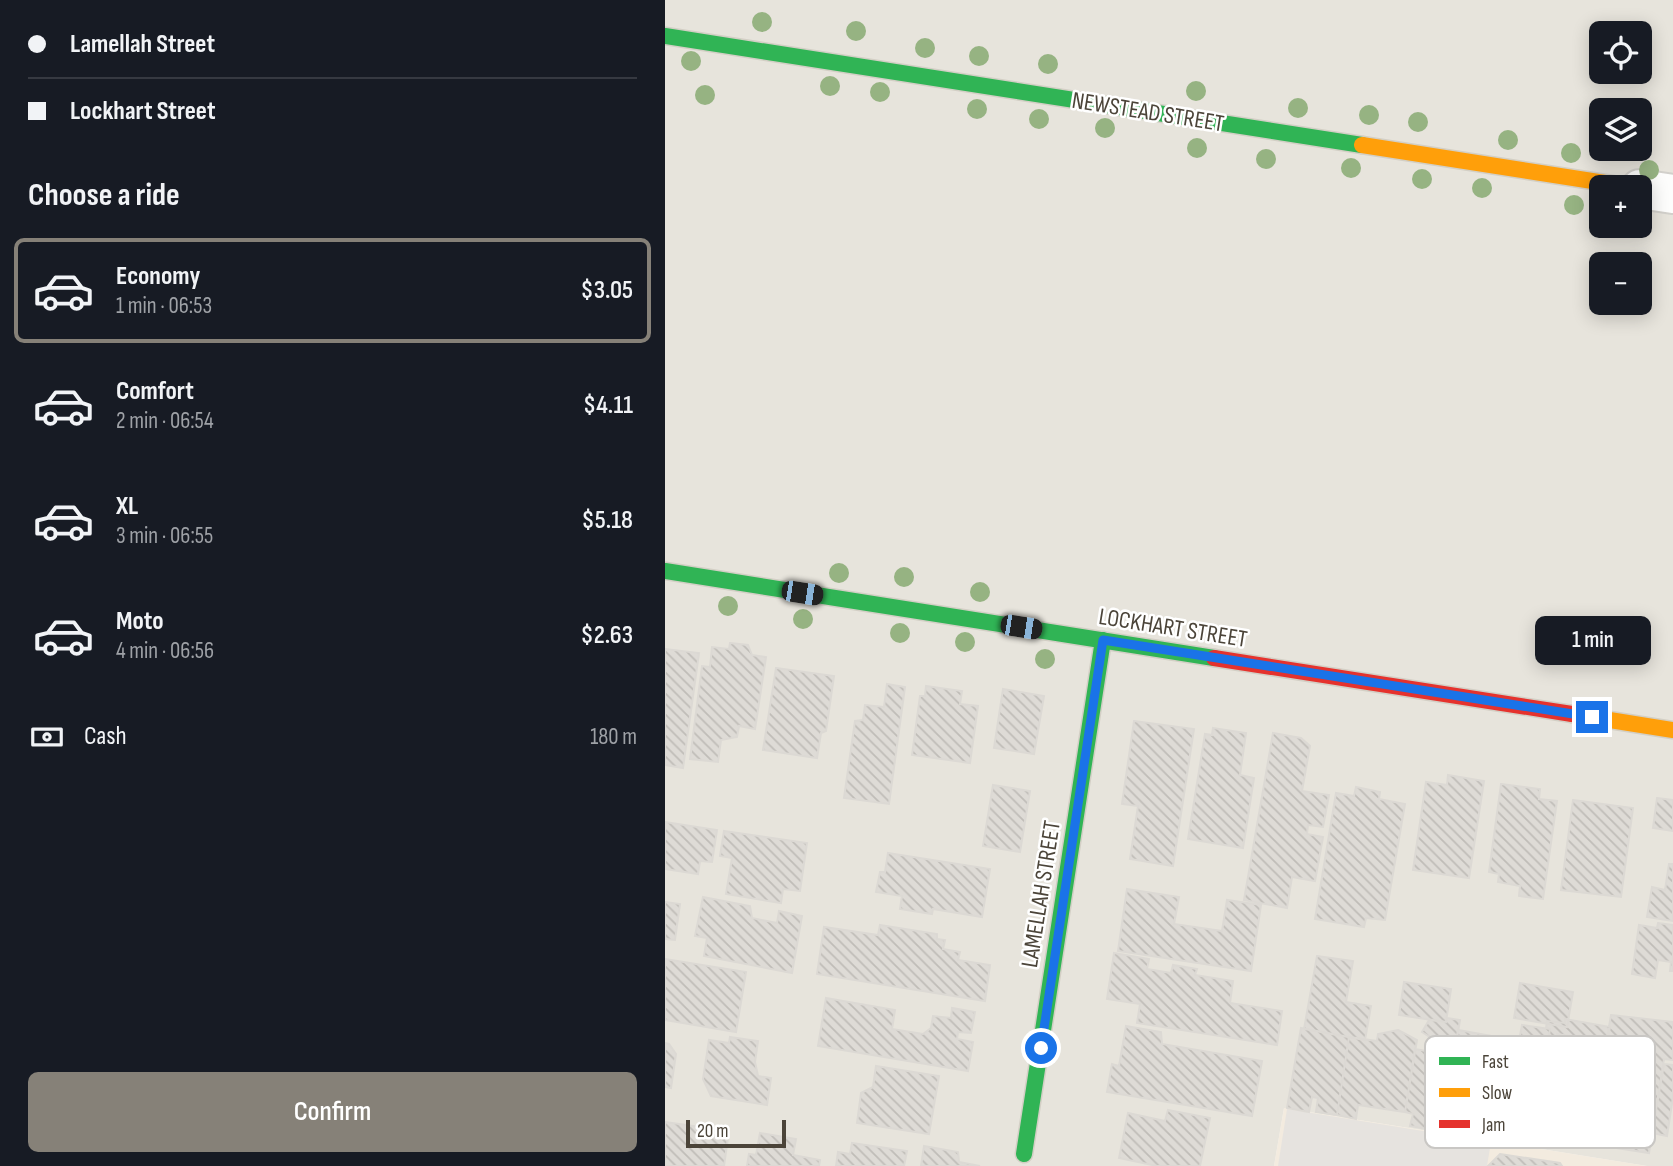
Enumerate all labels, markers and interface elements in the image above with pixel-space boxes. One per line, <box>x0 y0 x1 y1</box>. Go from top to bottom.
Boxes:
map controls <box>1589 21 1652 315</box>
button: locate <box>1589 21 1652 84</box>
text: Lamellah Street <box>70 29 215 60</box>
street label: NEWSTEAD STREET <box>1070 86 1226 138</box>
text: Lockhart Street <box>70 96 215 127</box>
button: layers <box>1589 98 1652 161</box>
button: + <box>1589 175 1652 238</box>
text: Choose a ride <box>28 176 180 215</box>
button: − <box>1589 252 1652 315</box>
icon: car <box>32 259 95 322</box>
text: Economy <box>116 261 200 292</box>
text: $3.05 <box>581 275 633 306</box>
text: 1 min · 06:53 <box>116 292 212 320</box>
icon: car <box>32 374 95 437</box>
text: Comfort <box>116 376 194 407</box>
text: $4.11 <box>583 390 633 421</box>
text: 2 min · 06:54 <box>116 407 214 435</box>
icon: car <box>32 489 95 552</box>
text: XL <box>116 491 138 522</box>
text: $5.18 <box>582 505 633 536</box>
text: 3 min · 06:55 <box>116 522 213 550</box>
car <box>780 579 825 607</box>
street label: LOCKHART STREET <box>1097 602 1250 654</box>
icon: car <box>32 604 95 667</box>
text: Moto <box>116 606 164 637</box>
car <box>999 613 1044 641</box>
callout: 1 min <box>1534 616 1650 664</box>
text: $2.63 <box>581 620 633 651</box>
text: 1 min <box>1572 626 1614 654</box>
text: 4 min · 06:56 <box>116 637 214 665</box>
route end <box>1576 701 1608 733</box>
icon: cash <box>28 718 66 756</box>
text: Cash <box>84 721 127 752</box>
text: 180 m <box>590 723 637 751</box>
street label: LAMELLAH STREET <box>1015 818 1067 969</box>
route start <box>1025 1032 1057 1064</box>
legend <box>1425 1036 1655 1148</box>
text: Fast <box>1482 1051 1509 1074</box>
button: Confirm <box>28 1072 637 1152</box>
text: Slow <box>1482 1082 1512 1105</box>
text: Jam <box>1481 1114 1505 1137</box>
scale bar <box>686 1117 786 1149</box>
text: 20 m <box>697 1120 729 1143</box>

